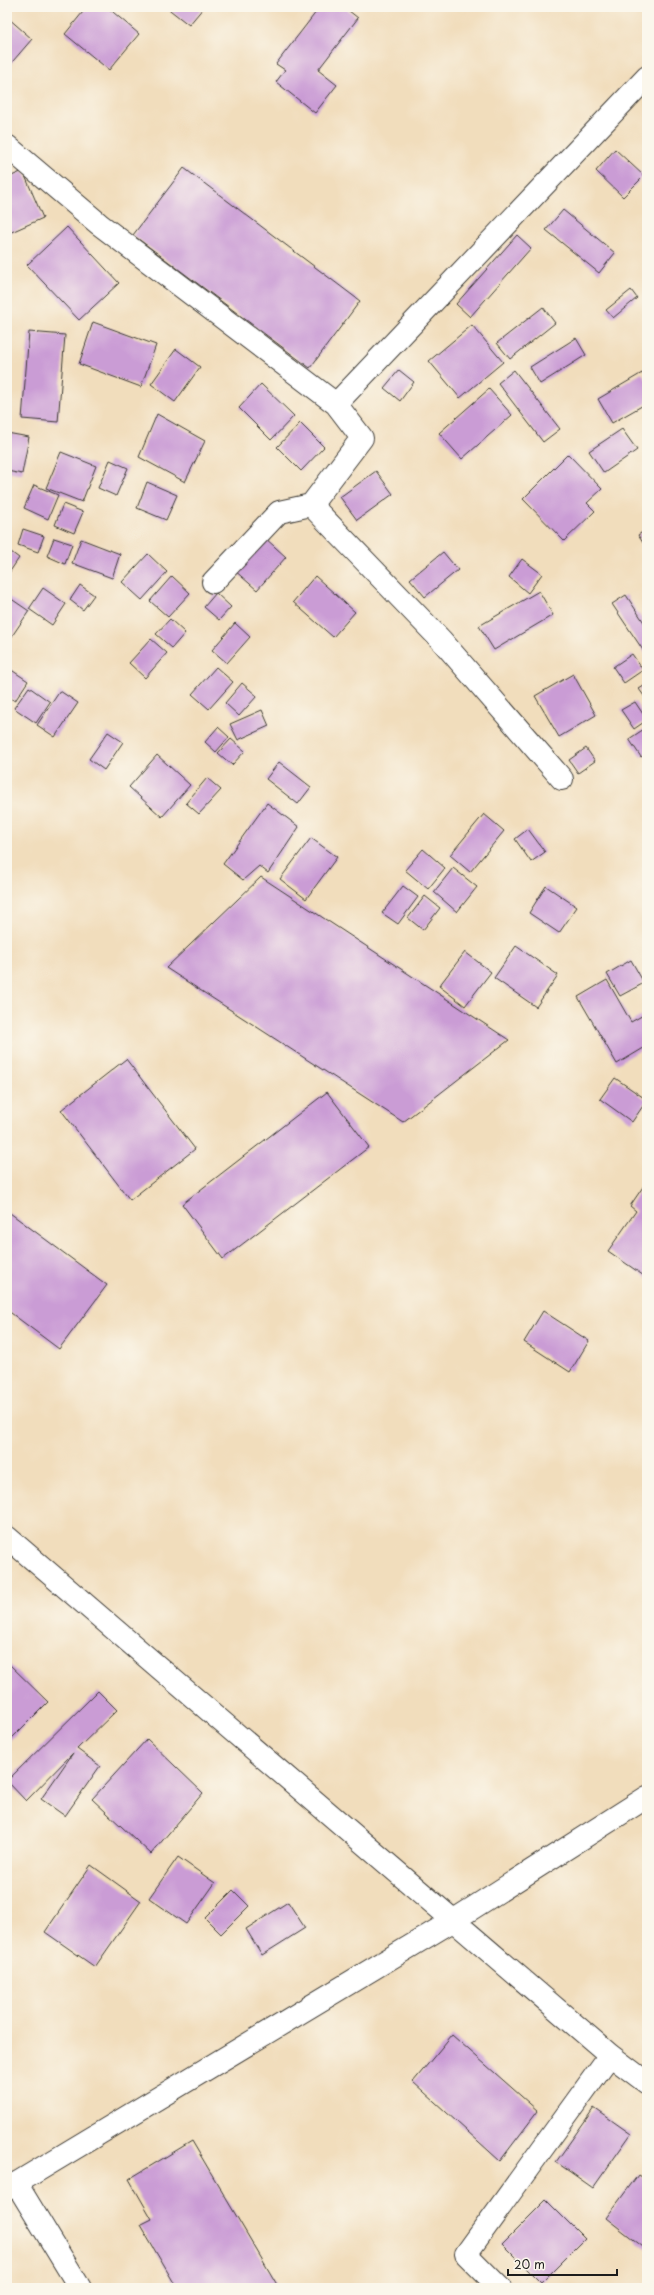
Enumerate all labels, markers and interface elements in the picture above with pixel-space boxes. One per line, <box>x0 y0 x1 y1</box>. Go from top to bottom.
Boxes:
scale bar <box>508 2251 617 2277</box>
text: 20 m <box>514 2255 545 2273</box>

